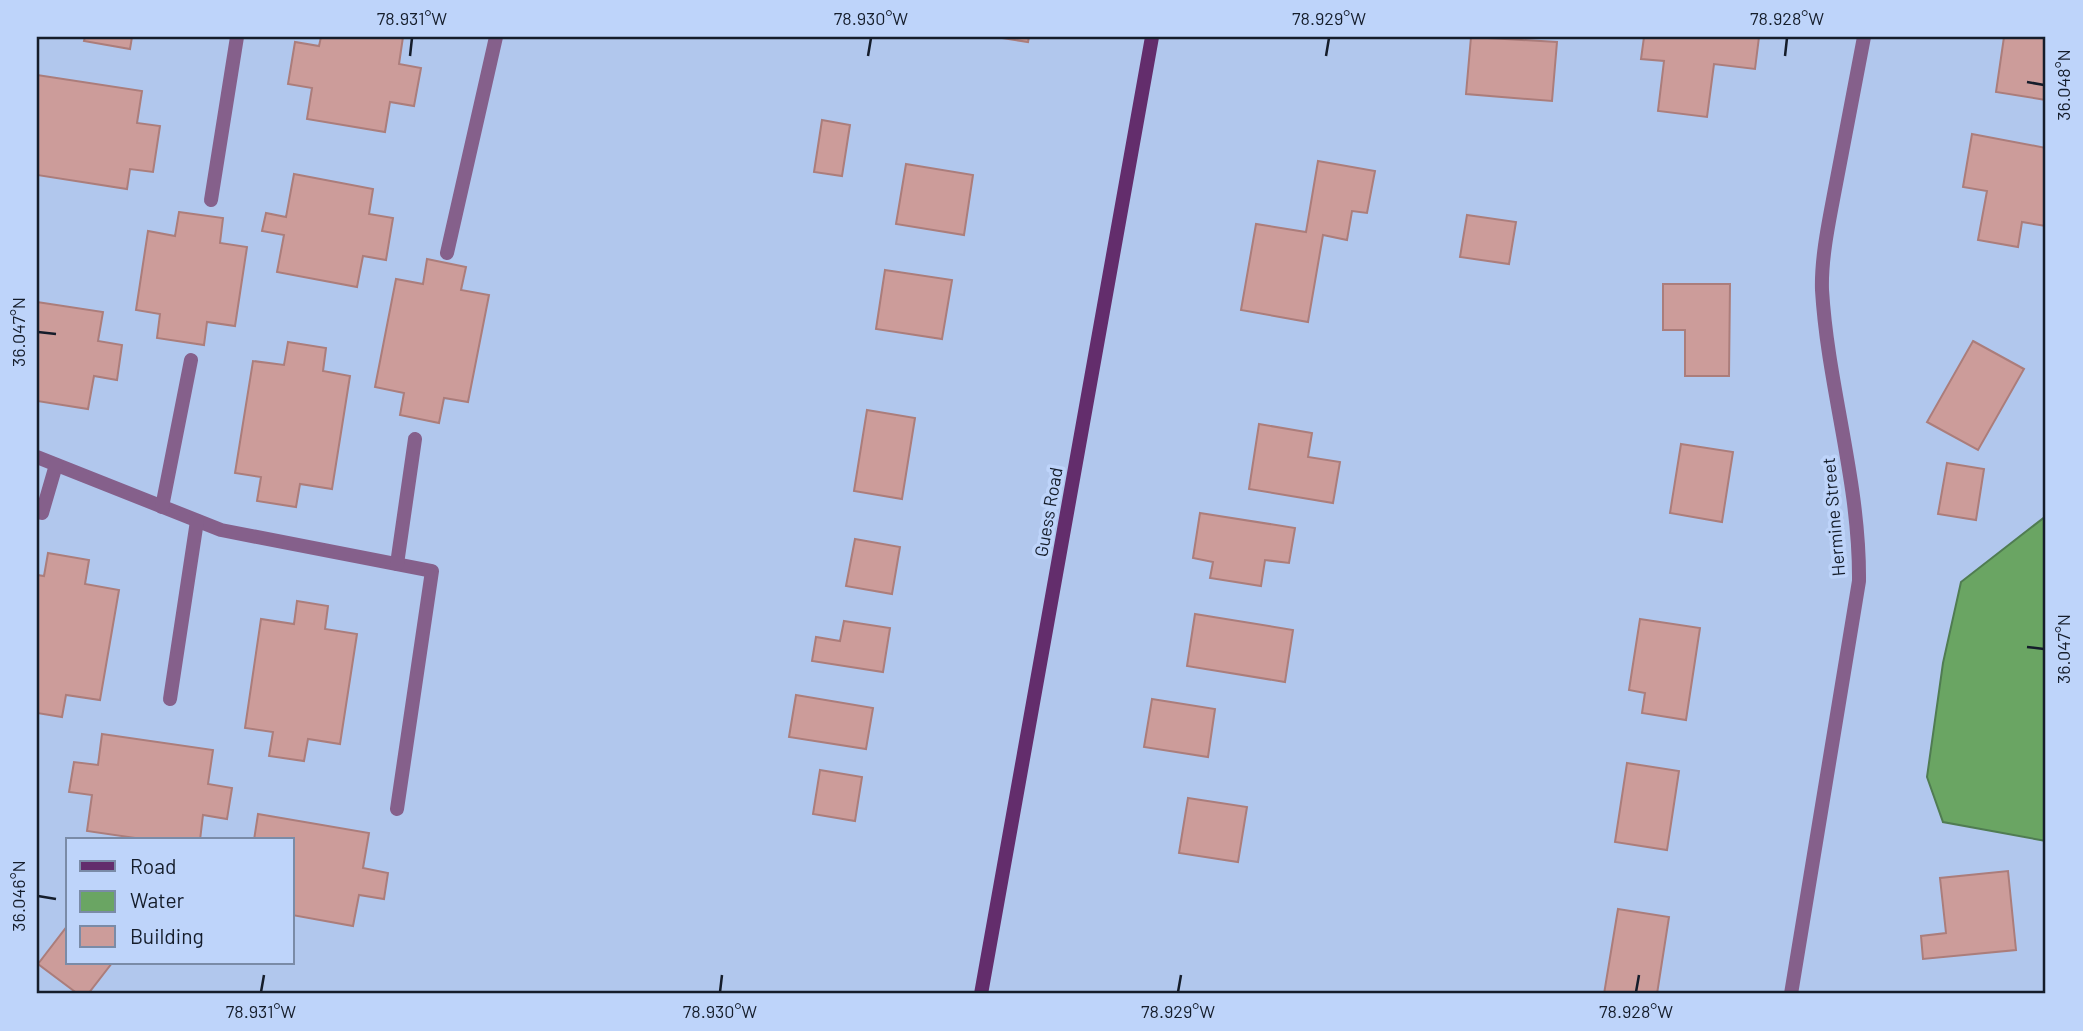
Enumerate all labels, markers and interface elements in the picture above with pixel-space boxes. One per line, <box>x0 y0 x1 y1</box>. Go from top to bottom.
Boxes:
text: 78.931°W <box>377 7 447 29</box>
text: 78.930°W <box>834 7 908 29</box>
text: 78.929°W <box>1292 7 1366 29</box>
text: 78.928°W <box>1750 7 1824 29</box>
text: 36.048°N <box>2052 49 2074 121</box>
text: 36.047°N <box>7 297 29 367</box>
street label: Hermine Street <box>1817 457 1849 577</box>
street label: Guess Road <box>1029 465 1067 559</box>
text: 36.047°N <box>2052 614 2074 684</box>
legend <box>66 838 294 964</box>
text: Road <box>130 853 176 878</box>
text: 36.046°N <box>7 860 29 932</box>
text: Water <box>130 887 185 912</box>
text: Building <box>130 923 204 948</box>
text: 78.931°W <box>226 1000 296 1022</box>
text: 78.930°W <box>683 1000 757 1022</box>
text: 78.929°W <box>1141 1000 1215 1022</box>
text: 78.928°W <box>1599 1000 1673 1022</box>

